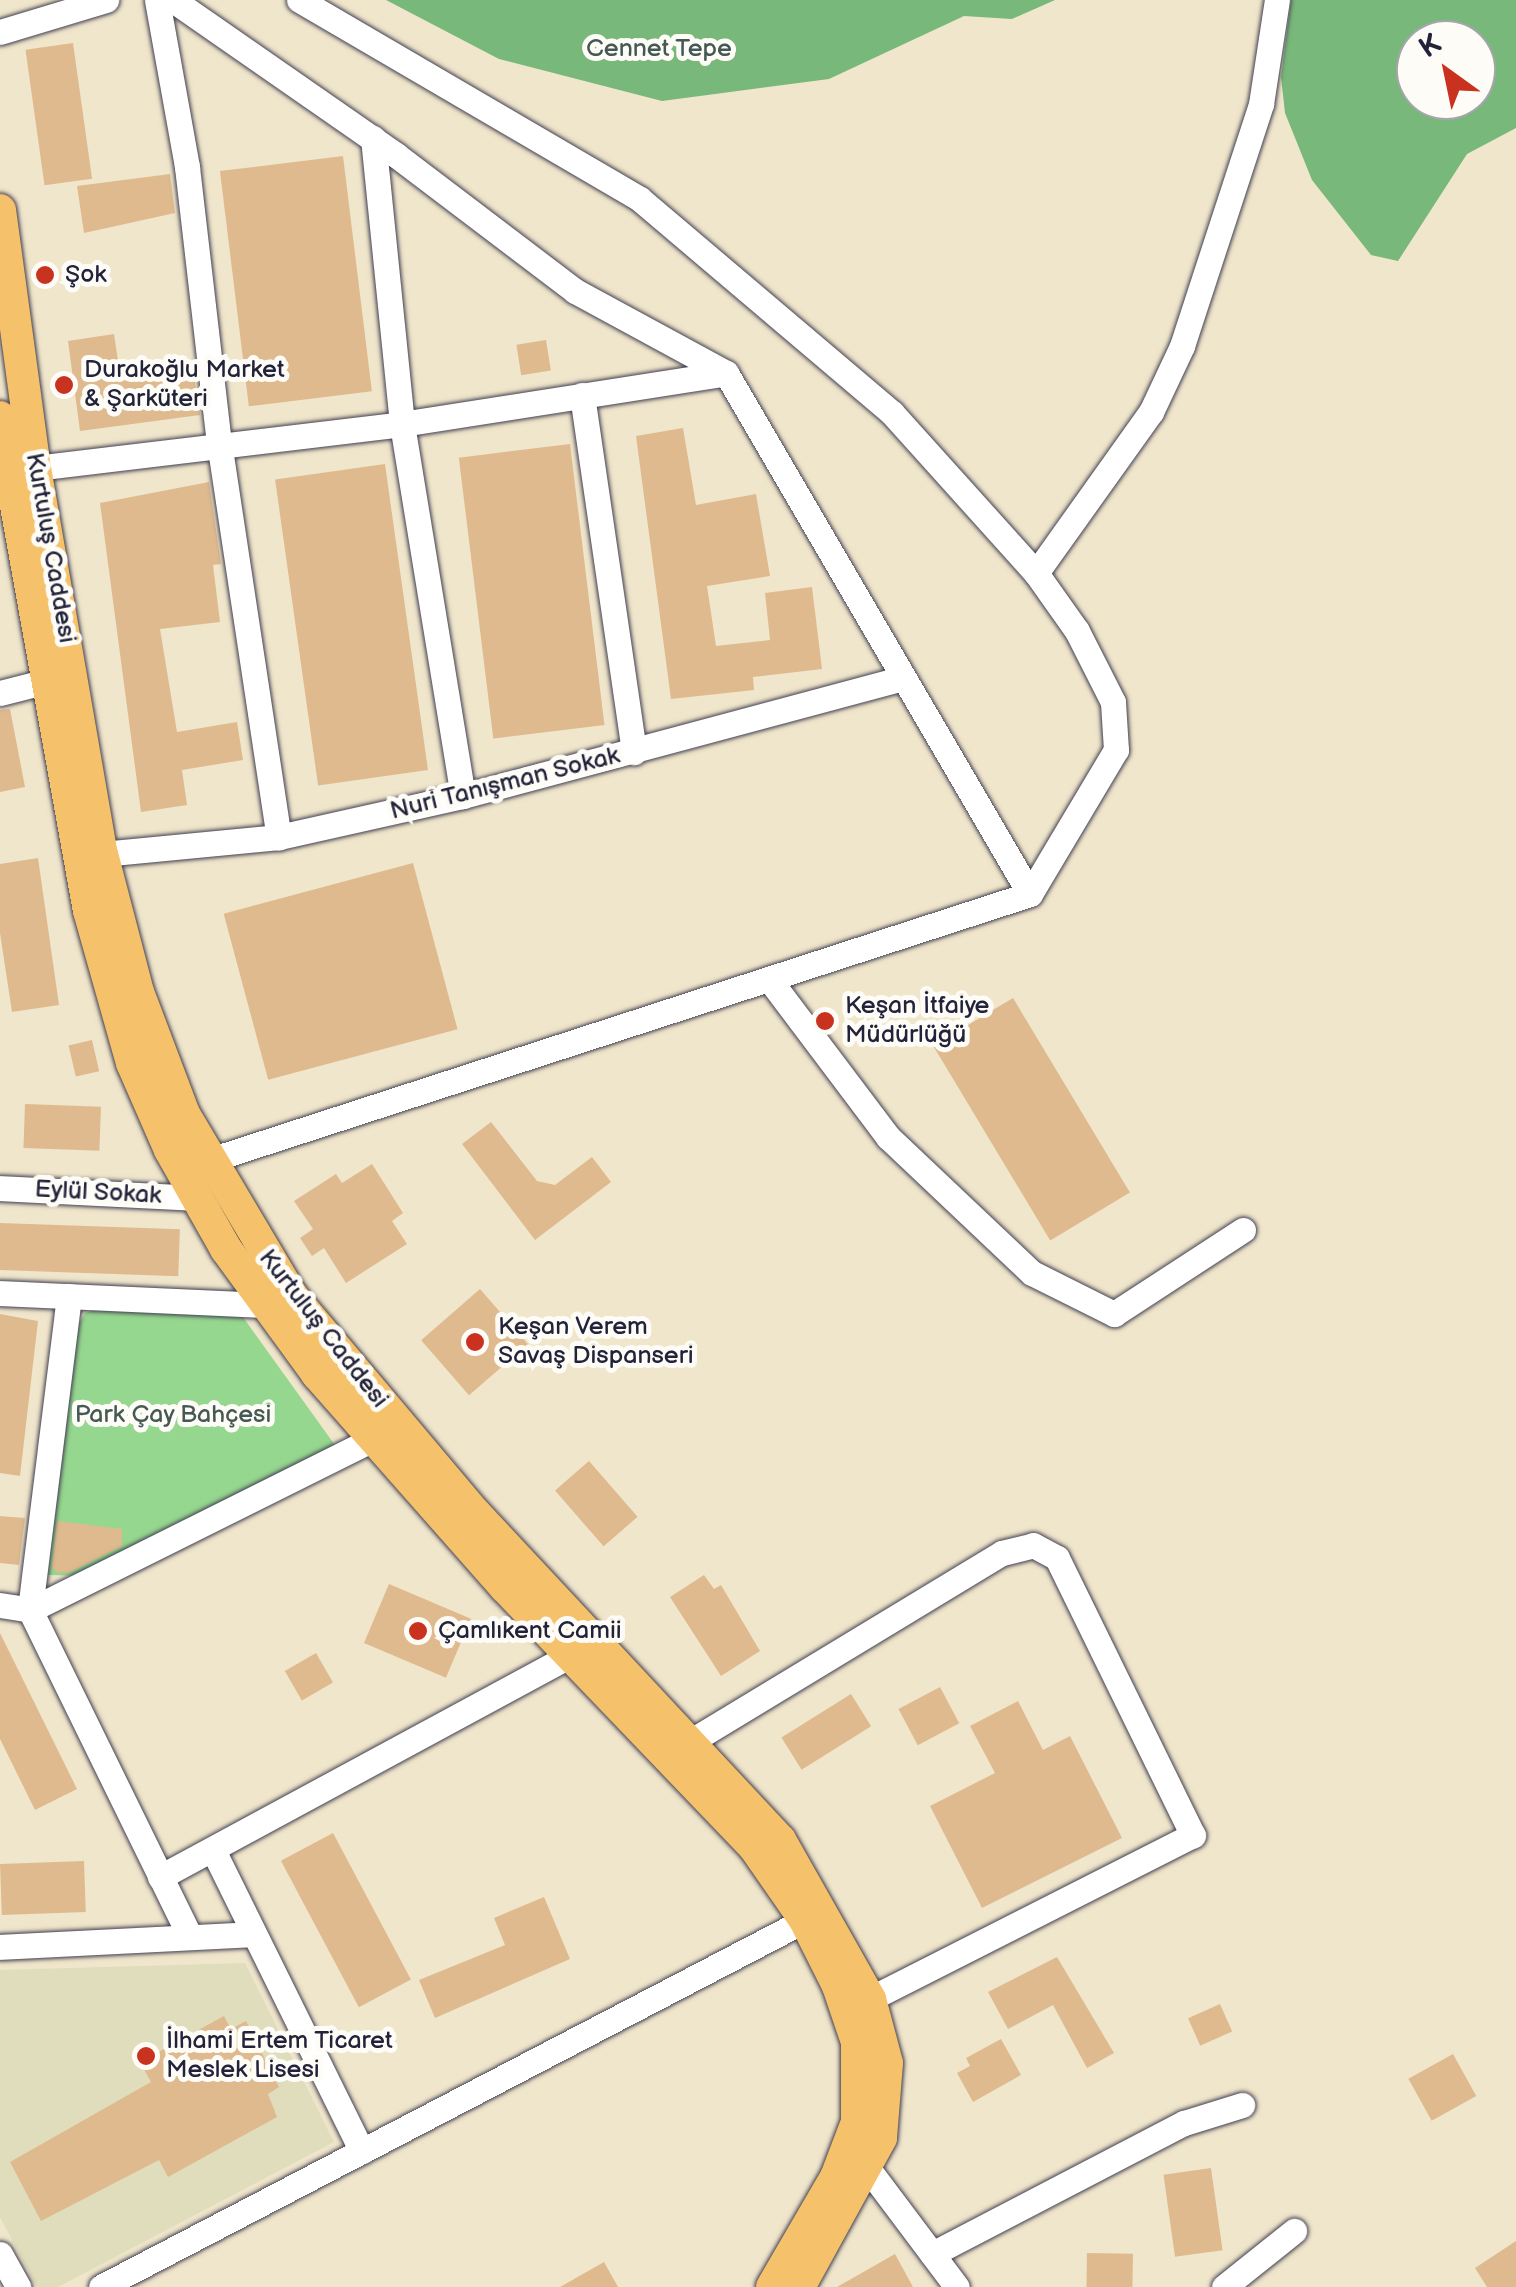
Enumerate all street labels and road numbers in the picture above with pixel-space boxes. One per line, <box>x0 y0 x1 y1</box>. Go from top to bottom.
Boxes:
street label: Kurtuluş Caddesi <box>19 451 81 645</box>
street label: Nuri Tanışman Sokak <box>387 741 623 827</box>
street label: Eylül Sokak <box>34 1175 162 1211</box>
street label: Kurtuluş Caddesi <box>252 1244 394 1414</box>

